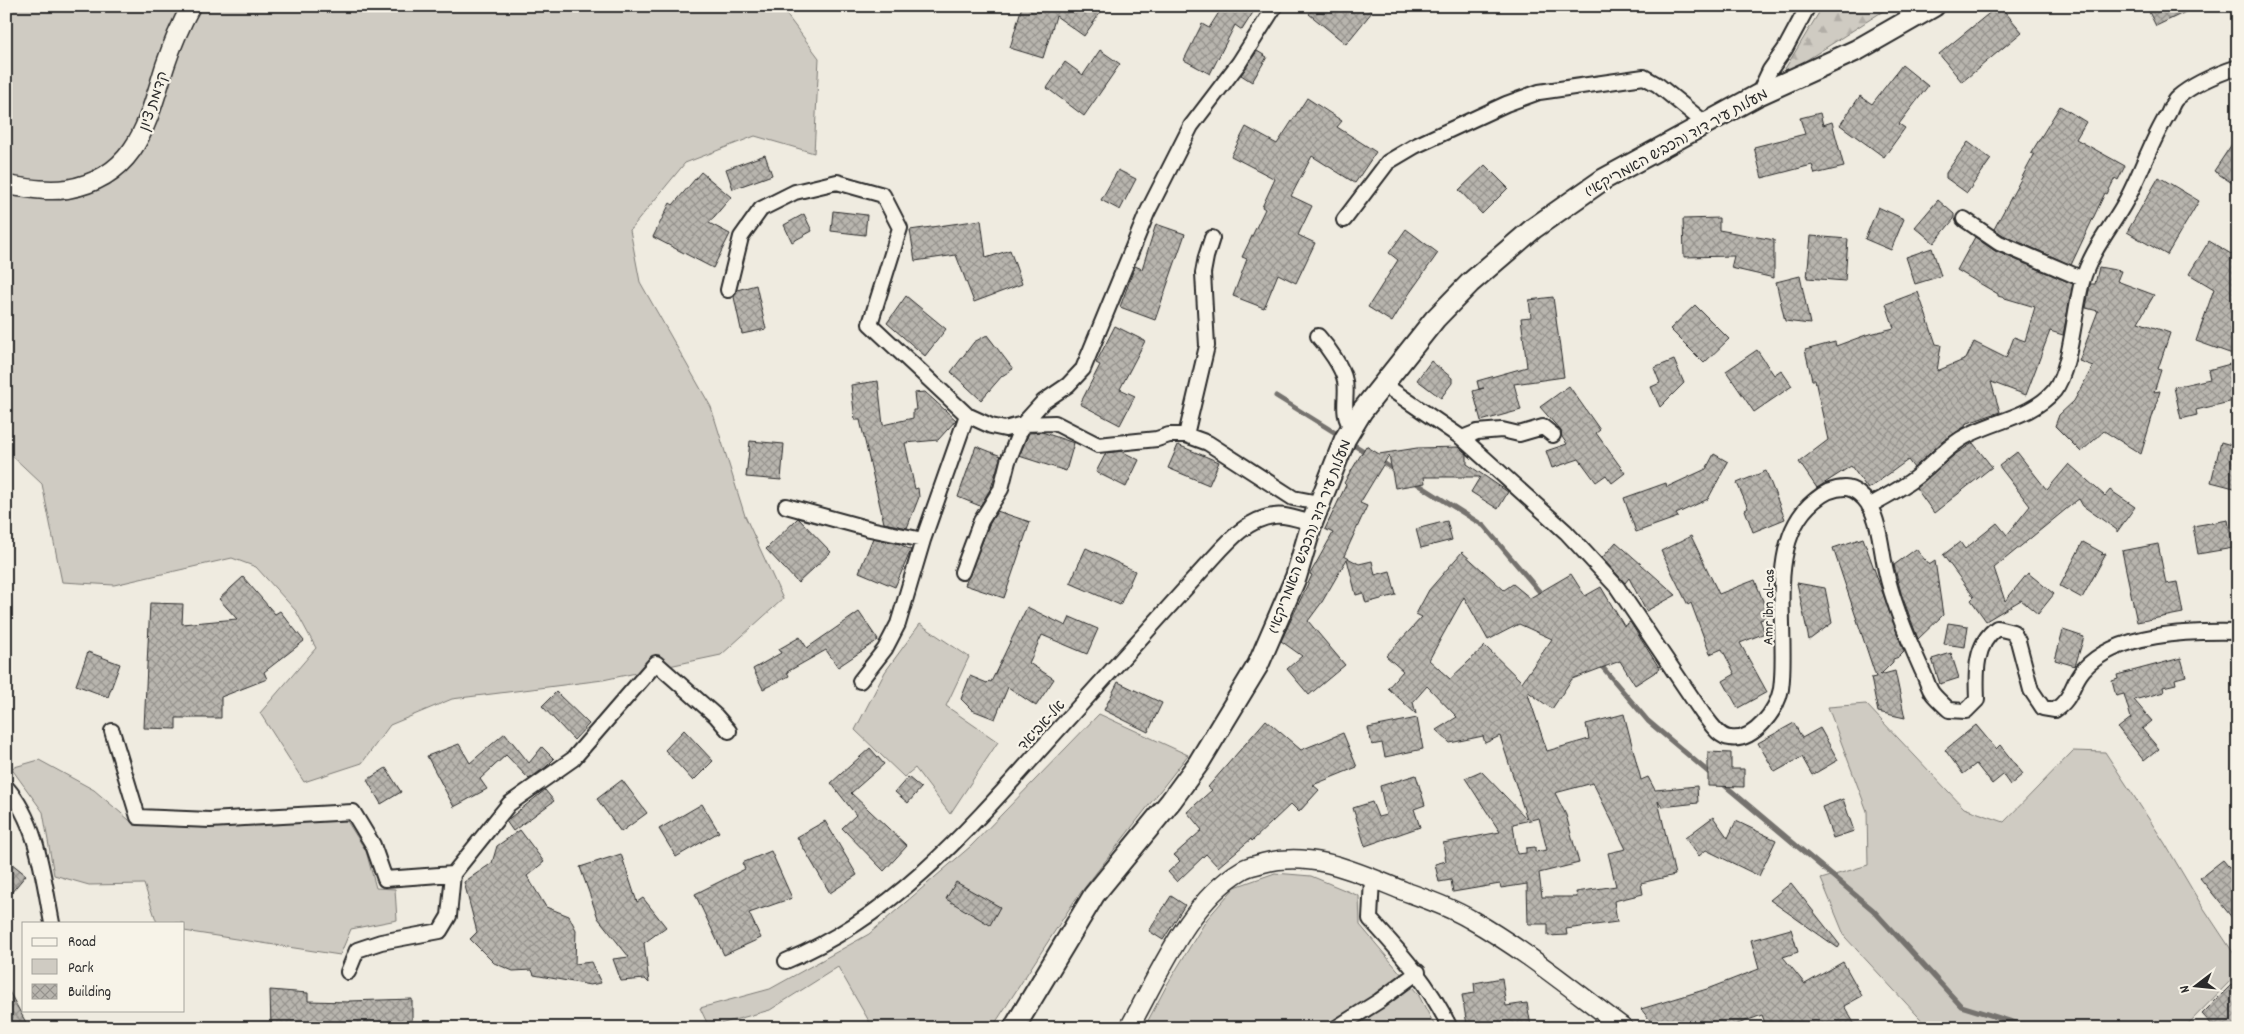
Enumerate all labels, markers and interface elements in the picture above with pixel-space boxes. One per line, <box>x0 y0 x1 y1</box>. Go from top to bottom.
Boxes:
street label: קדמת ציון <box>134 69 175 134</box>
street label: מעלות עיר דוד (הכביש האמריקאי) <box>1581 84 1772 203</box>
street label: מעלות עיר דוד (הכביש האמריקאי) <box>1264 437 1358 637</box>
street label: Amr ibn al-as <box>1758 569 1782 645</box>
street label: אל-אביאד <box>1014 696 1071 757</box>
legend <box>22 922 185 1012</box>
text: Road <box>68 932 96 954</box>
text: Park <box>68 958 94 980</box>
north arrow <box>2172 962 2222 1012</box>
text: Building <box>68 982 111 1004</box>
text: N <box>2175 983 2196 995</box>

